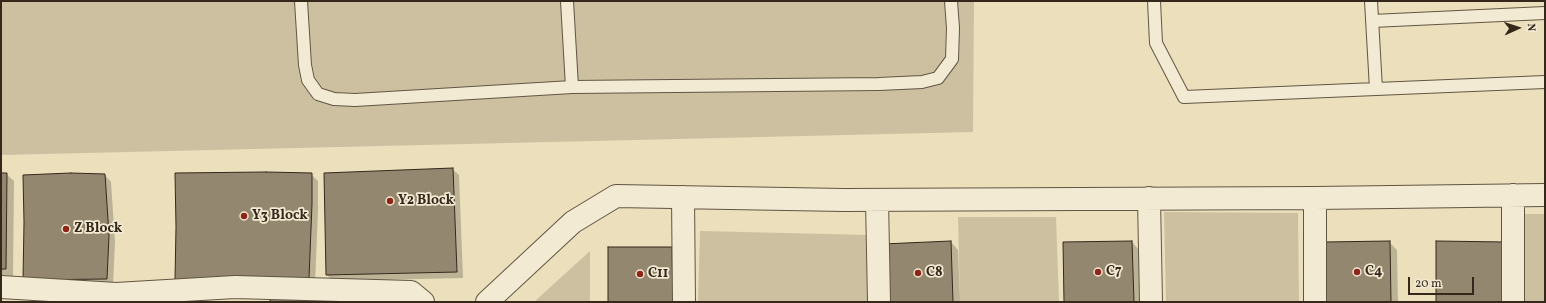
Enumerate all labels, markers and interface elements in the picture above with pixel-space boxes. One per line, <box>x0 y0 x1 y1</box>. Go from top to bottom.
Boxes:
north arrow <box>1498 8 1538 48</box>
text: N <box>1523 23 1538 32</box>
place label: Y2 Block <box>398 193 454 209</box>
marker: Y2 Block <box>385 196 395 206</box>
place label: Y3 Block <box>252 208 308 224</box>
marker: Y3 Block <box>239 211 249 221</box>
place label: Z Block <box>74 221 122 237</box>
marker: Z Block <box>61 224 71 234</box>
place label: C7 <box>1106 264 1122 280</box>
place label: C4 <box>1365 264 1382 280</box>
place label: C8 <box>926 265 943 281</box>
place label: C11 <box>648 266 668 282</box>
marker: C7 <box>1093 267 1103 277</box>
marker: C4 <box>1352 267 1362 277</box>
marker: C8 <box>913 268 923 278</box>
marker: C11 <box>635 269 645 279</box>
scale bar <box>1410 269 1476 295</box>
text: 20 m <box>1415 276 1442 292</box>

